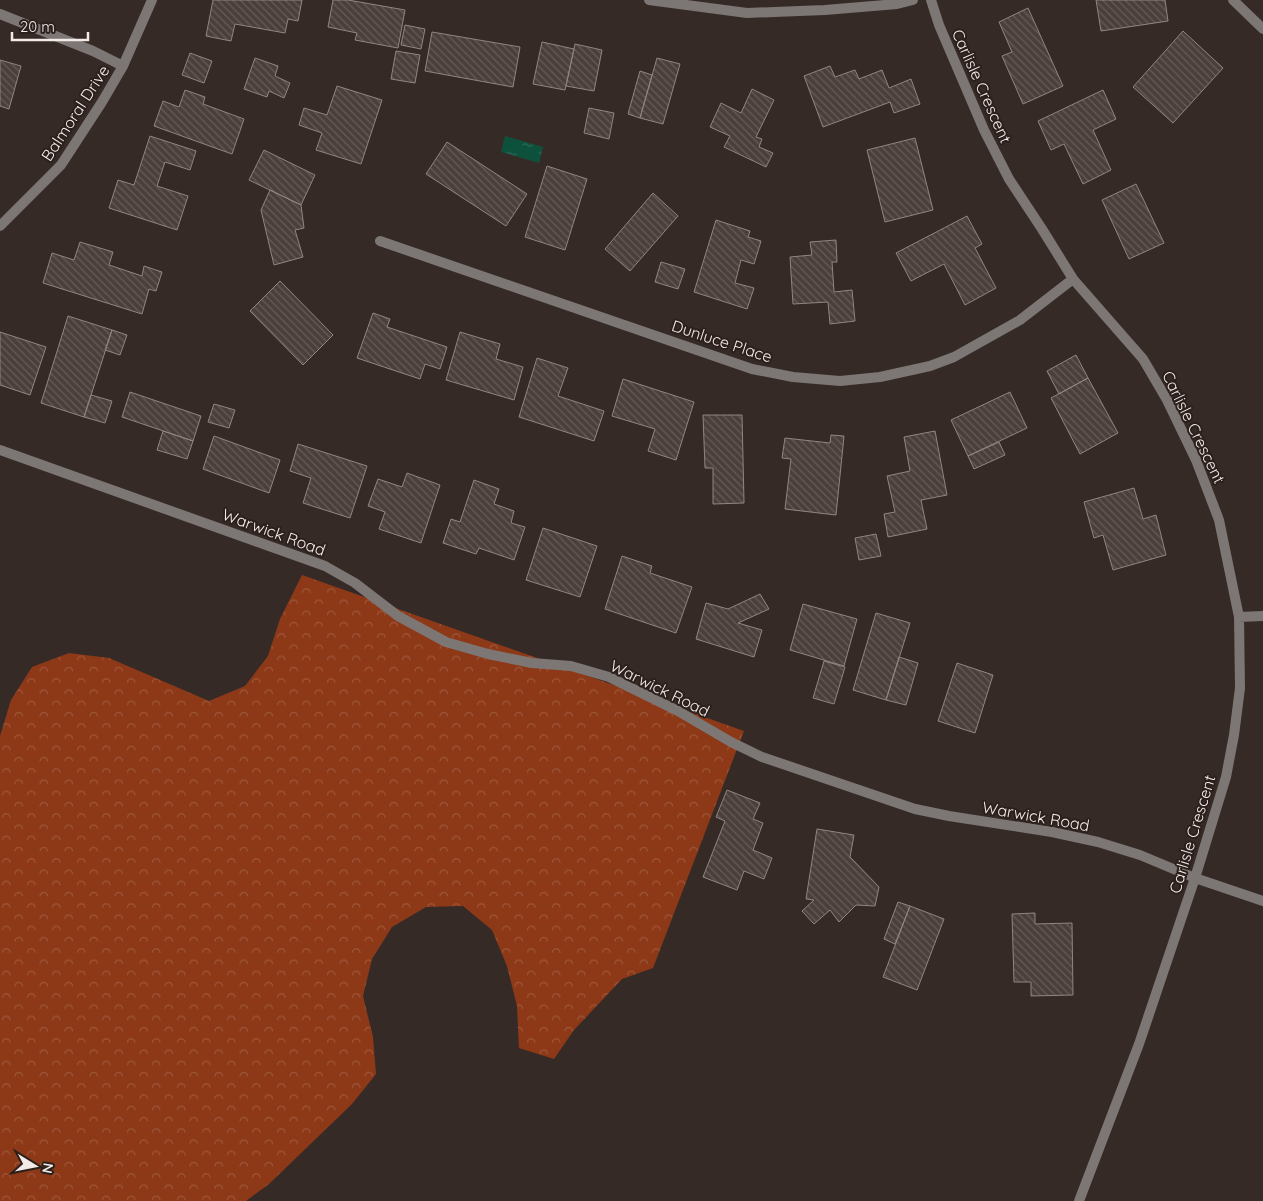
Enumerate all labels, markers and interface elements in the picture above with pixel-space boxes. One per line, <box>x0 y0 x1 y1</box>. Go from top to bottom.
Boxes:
scale bar <box>12 10 89 42</box>
text: 20 m <box>20 17 55 36</box>
street label: Carlisle Crescent <box>948 26 1016 146</box>
street label: Balmoral Drive <box>37 61 113 165</box>
street label: Dunluce Place <box>669 315 775 367</box>
street label: Carlisle Crescent <box>1158 368 1230 486</box>
street label: Warwick Road <box>220 504 328 560</box>
street label: Warwick Road <box>607 655 713 721</box>
street label: Carlisle Crescent <box>1165 772 1219 896</box>
street label: Warwick Road <box>981 797 1091 835</box>
north arrow <box>10 1141 60 1191</box>
text: N <box>38 1162 58 1175</box>

